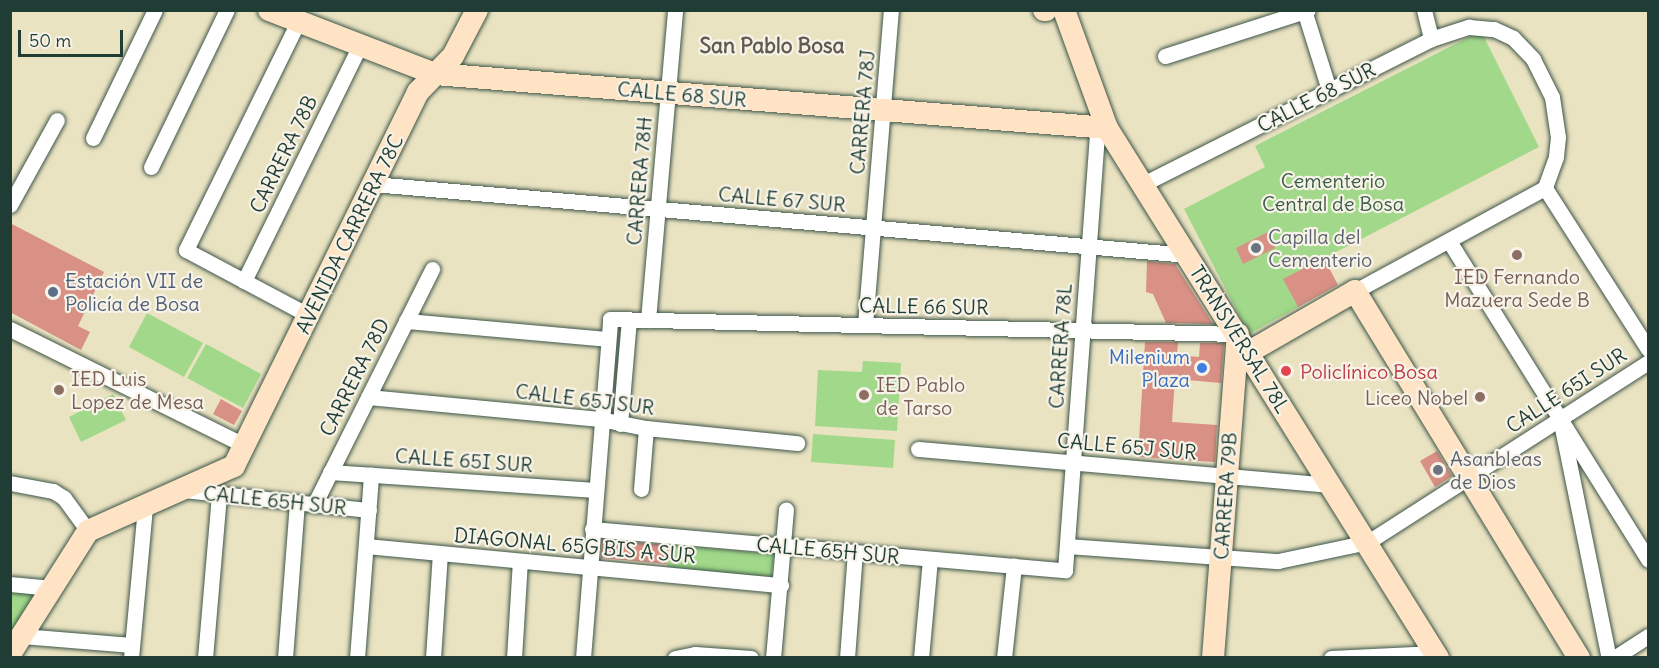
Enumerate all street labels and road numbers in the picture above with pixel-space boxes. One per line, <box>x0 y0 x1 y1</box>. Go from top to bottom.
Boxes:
street label: CARRERA 78J <box>845 49 879 175</box>
street label: CALLE 68 SUR <box>1253 57 1379 137</box>
street label: CALLE 68 SUR <box>616 76 748 112</box>
street label: CARRERA 78B <box>244 91 322 217</box>
street label: CARRERA 78H <box>621 116 657 246</box>
street label: AVENIDA CARRERA 78C <box>290 130 408 338</box>
street label: CALLE 67 SUR <box>717 181 847 217</box>
street label: TRANSVERSAL 78L <box>1185 261 1295 417</box>
street label: CARRERA 78L <box>1044 282 1076 410</box>
street label: CALLE 66 SUR <box>859 293 989 319</box>
street label: CARRERA 78D <box>314 314 394 440</box>
street label: CALLE 65I SUR <box>1501 342 1631 438</box>
street label: CALLE 65J SUR <box>514 379 656 419</box>
street label: CALLE 65J SUR <box>1056 428 1198 464</box>
street label: CARRERA 79B <box>1209 431 1241 561</box>
street label: CALLE 65I SUR <box>394 443 534 477</box>
street label: CALLE 65H SUR <box>202 481 348 519</box>
street label: DIAGONAL 65G BIS A SUR <box>453 522 697 568</box>
street label: CALLE 65H SUR <box>755 532 901 568</box>

